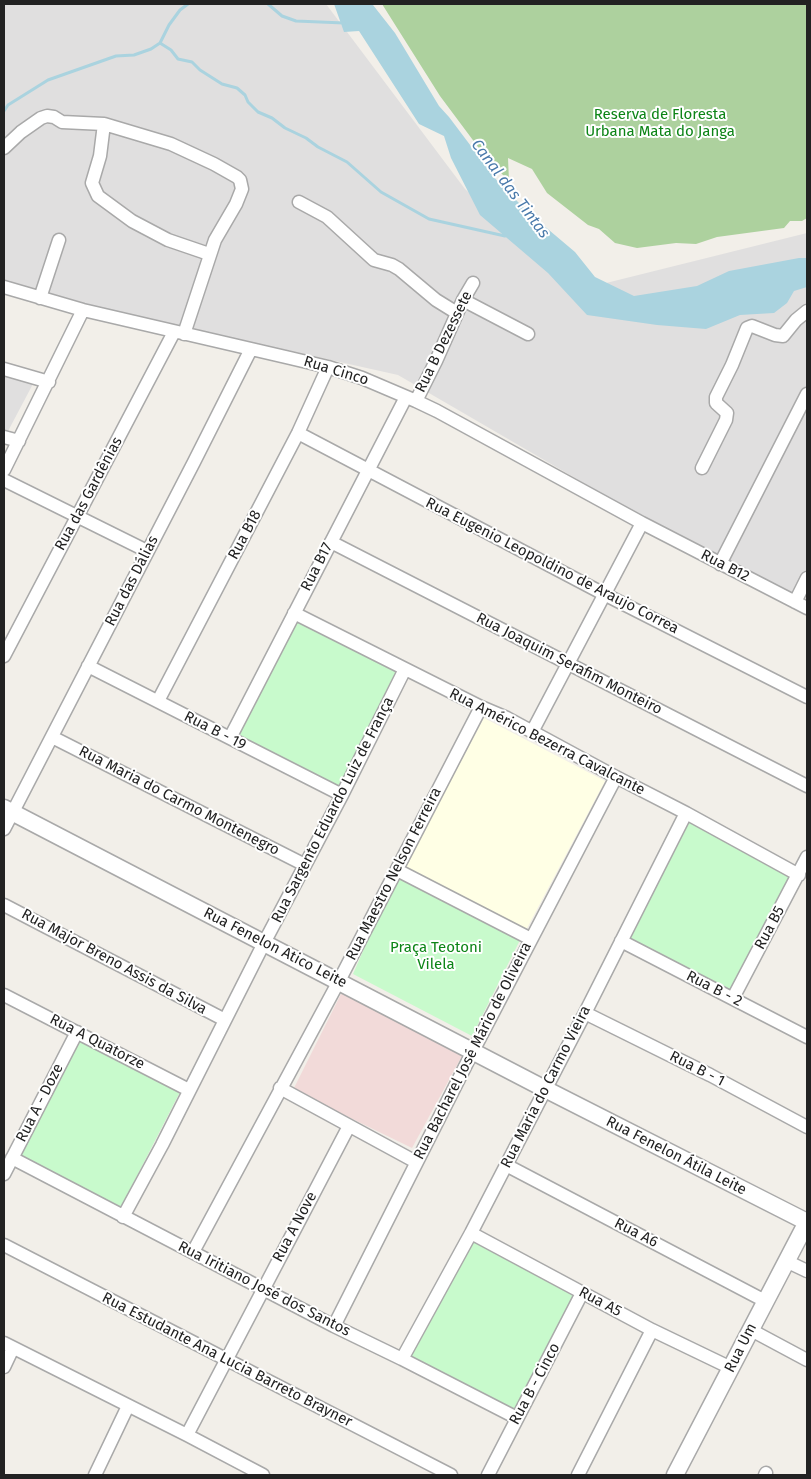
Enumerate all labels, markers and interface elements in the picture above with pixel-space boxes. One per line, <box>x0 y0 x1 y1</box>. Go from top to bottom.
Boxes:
park label: Reserva de Floresta Urbana Mata do Janga <box>585 106 735 141</box>
water label: Canal das Tintas <box>467 136 553 242</box>
street label: Rua B Dezessete <box>412 288 476 396</box>
street label: Rua Cinco <box>301 353 371 389</box>
street label: Rua das Gardênias <box>51 434 127 554</box>
street label: Rua Eugenio Leopoldino de Araujo Correa <box>422 494 682 638</box>
street label: Rua B18 <box>225 507 265 563</box>
street label: Rua das Dálias <box>101 533 163 629</box>
street label: Rua B17 <box>297 540 337 594</box>
street label: Rua B12 <box>698 546 752 586</box>
street label: Rua Joaquim Serafim Monteiro <box>473 609 665 719</box>
street label: Rua Américo Bezerra Cavalcante <box>446 685 648 799</box>
street label: Rua Sargento Eduardo Luiz de França <box>268 694 398 926</box>
street label: Rua B - 19 <box>181 708 249 754</box>
street label: Rua Maria do Carmo Montenegro <box>76 742 282 860</box>
street label: Rua Maestro Nelson Ferreira <box>342 784 446 964</box>
street label: Rua B5 <box>751 903 789 953</box>
street label: Rua Fenelon Atico Leite <box>200 904 350 992</box>
street label: Rua Major Breno Assis da Silva <box>18 905 210 1019</box>
park label: Praça Teotoni Vilela <box>390 939 482 974</box>
street label: Rua Bacharel José Mário de Oliveira <box>410 939 536 1163</box>
street label: Rua B - 2 <box>683 967 745 1011</box>
street label: Rua Maria do Carmo Vieira <box>497 1003 595 1171</box>
street label: Rua A Quatorze <box>47 1010 147 1074</box>
street label: Rua B - 1 <box>666 1047 728 1091</box>
street label: Rua A - Doze <box>13 1061 67 1145</box>
street label: Rua Fenelon Átila Leite <box>603 1113 749 1199</box>
street label: Rua A Nove <box>269 1189 321 1265</box>
street label: Rua A6 <box>611 1214 661 1252</box>
street label: Rua Iritiano José dos Santos <box>175 1238 353 1340</box>
street label: Rua A5 <box>575 1283 625 1321</box>
street label: Rua Estudante Ana Lucia Barreto Brayner <box>99 1289 355 1431</box>
street label: Rua Um <box>721 1320 761 1376</box>
street label: Rua B - Cinco <box>506 1340 564 1428</box>

